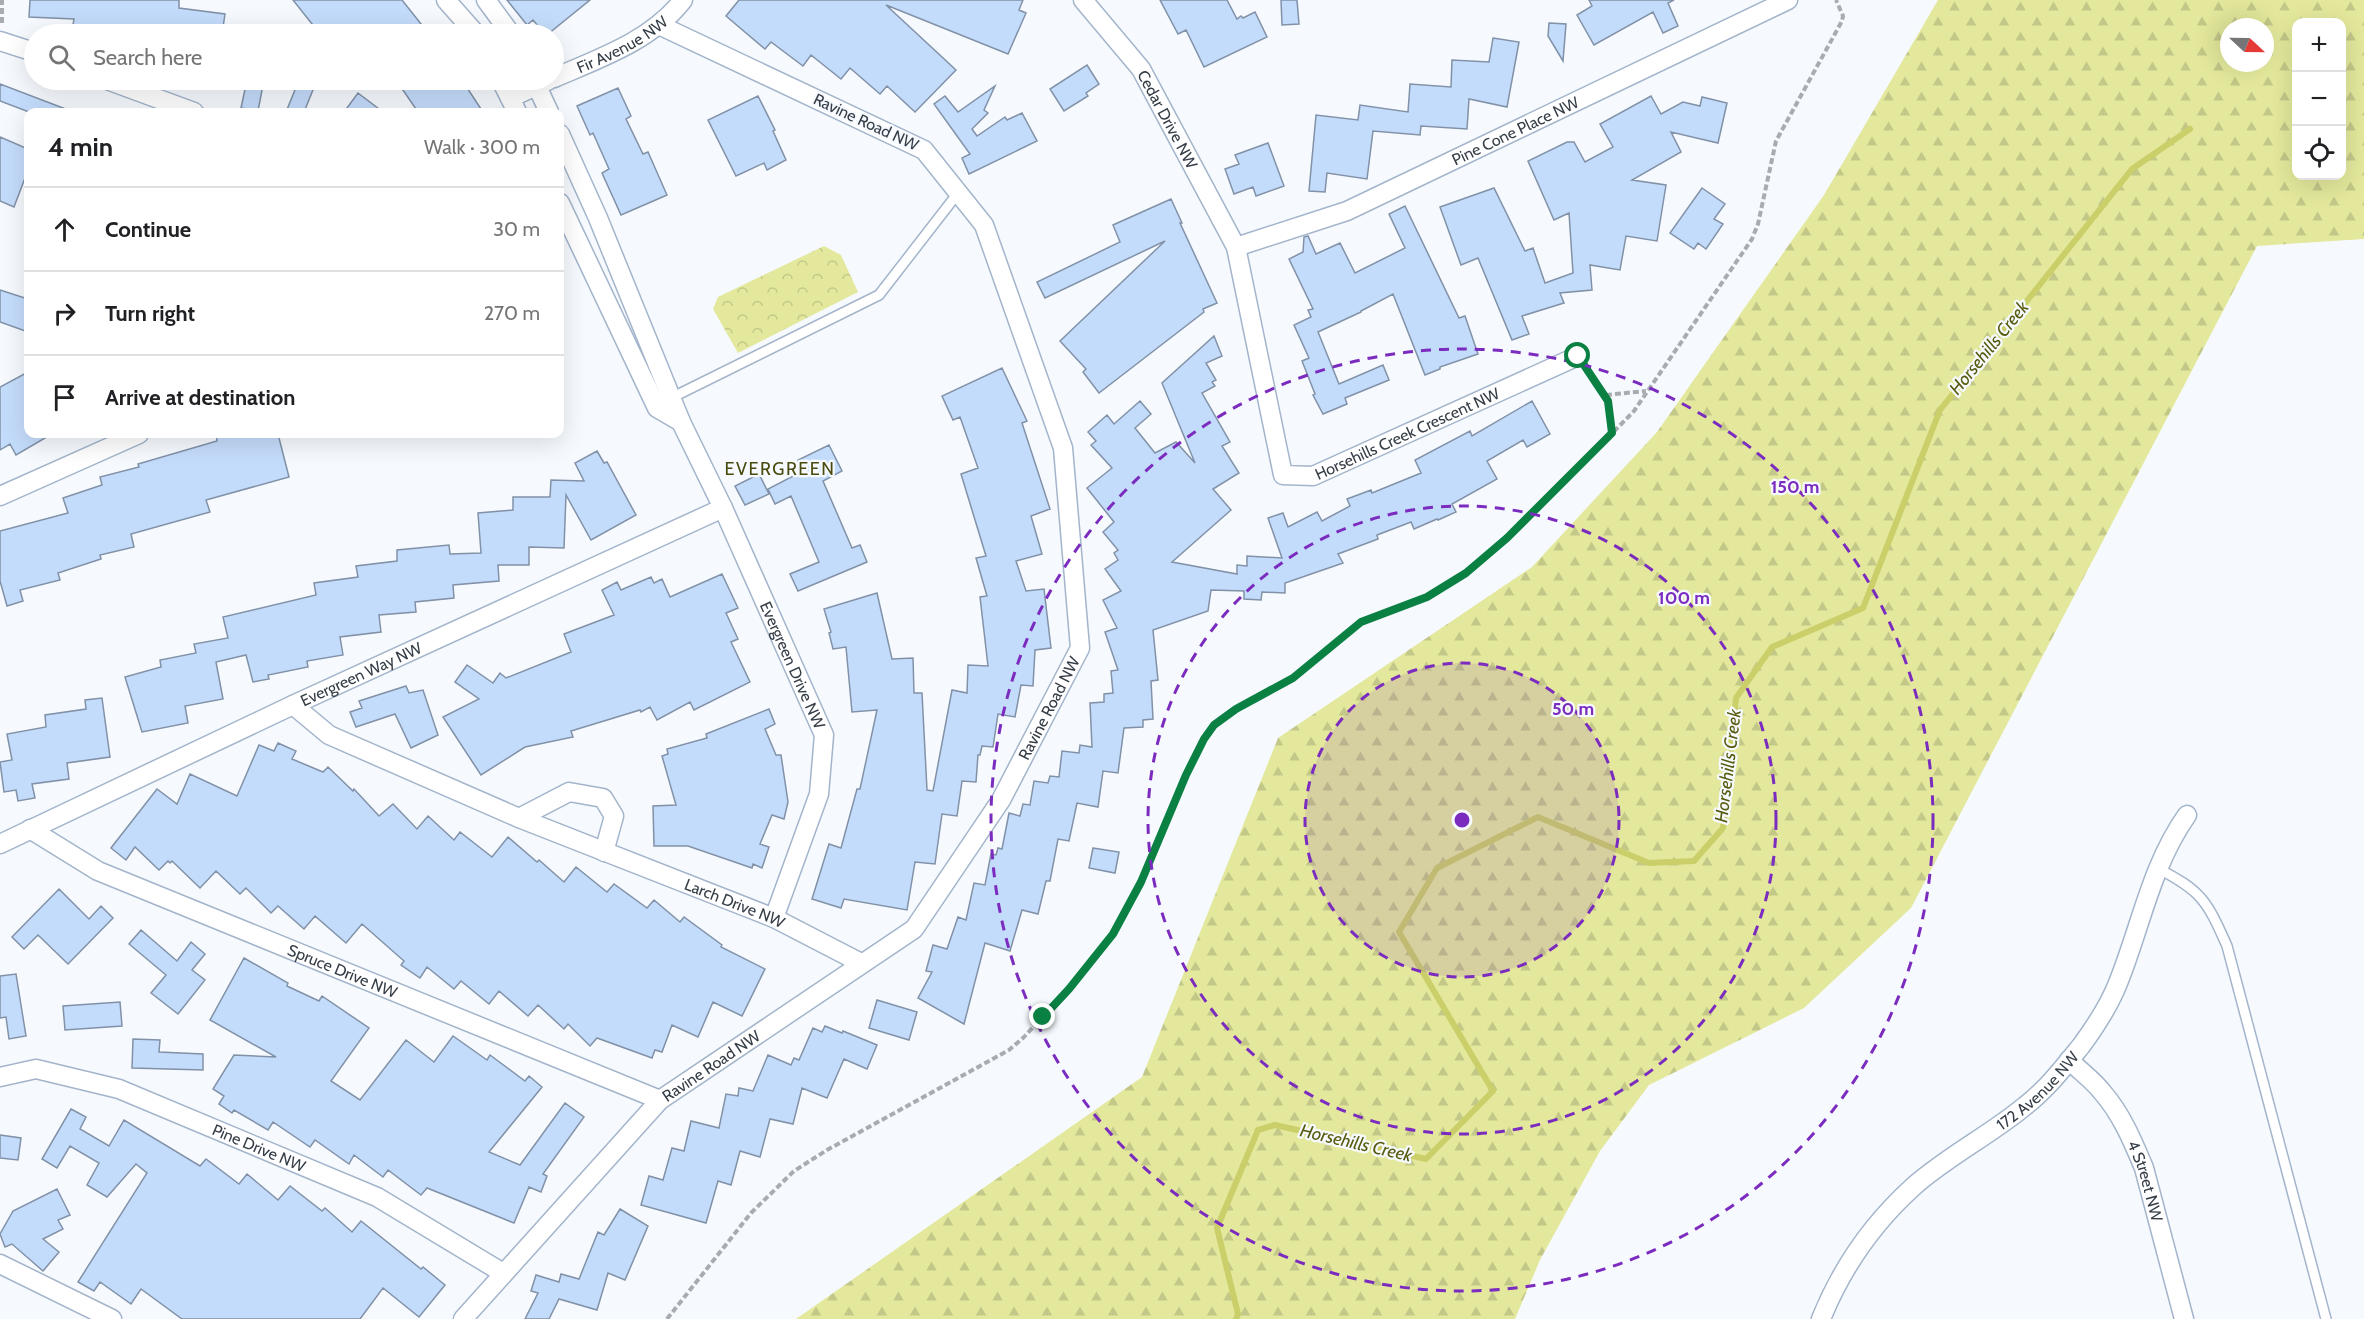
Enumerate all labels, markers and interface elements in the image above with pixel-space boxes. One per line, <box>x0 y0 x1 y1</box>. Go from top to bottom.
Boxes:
street label: Fir Avenue NW <box>574 11 672 77</box>
north arrow <box>2220 18 2274 72</box>
map controls <box>2292 18 2346 180</box>
button: + <box>2292 18 2346 72</box>
search box <box>24 24 564 90</box>
icon: search <box>45 41 78 74</box>
text: Search here <box>93 44 202 71</box>
street label: Cedar Drive NW <box>1134 67 1202 172</box>
button: − <box>2292 72 2346 126</box>
street label: Ravine Road NW <box>810 89 922 155</box>
street label: Pine Cone Place NW <box>1449 92 1582 169</box>
button: locate <box>2292 126 2346 180</box>
text: 4 min <box>48 131 113 163</box>
text: Walk · 300 m <box>424 135 540 159</box>
icon: ahead <box>48 213 81 246</box>
text: Continue <box>105 216 191 243</box>
text: 30 m <box>493 217 540 241</box>
water label: Horsehills Creek <box>1945 296 2034 399</box>
icon: right <box>48 297 81 330</box>
text: Turn right <box>105 300 195 327</box>
text: 270 m <box>484 301 540 325</box>
route start <box>1564 342 1590 368</box>
icon: arrive <box>48 381 81 414</box>
street label: Horsehills Creek Crescent NW <box>1312 383 1503 483</box>
text: Arrive at destination <box>105 384 295 411</box>
district label: EVERGREEN <box>725 458 835 480</box>
text: 150 m <box>1771 476 1819 498</box>
text: 100 m <box>1658 587 1710 609</box>
street label: Evergreen Drive NW <box>756 598 830 732</box>
street label: Evergreen Way NW <box>297 638 425 710</box>
street label: Ravine Road NW <box>1014 652 1084 763</box>
text: 50 m <box>1552 698 1594 720</box>
water label: Horsehills Creek <box>1710 707 1746 824</box>
centre of rings <box>1452 810 1472 830</box>
street label: Larch Drive NW <box>682 874 789 932</box>
street label: Spruce Drive NW <box>285 940 401 1002</box>
route end <box>1029 1003 1055 1029</box>
street label: Ravine Road NW <box>658 1026 764 1105</box>
street label: 172 Avenue NW <box>1993 1047 2083 1134</box>
water label: Horsehills Creek <box>1298 1119 1415 1167</box>
street label: Pine Drive NW <box>210 1120 309 1176</box>
street label: 4 Street NW <box>2124 1137 2167 1224</box>

